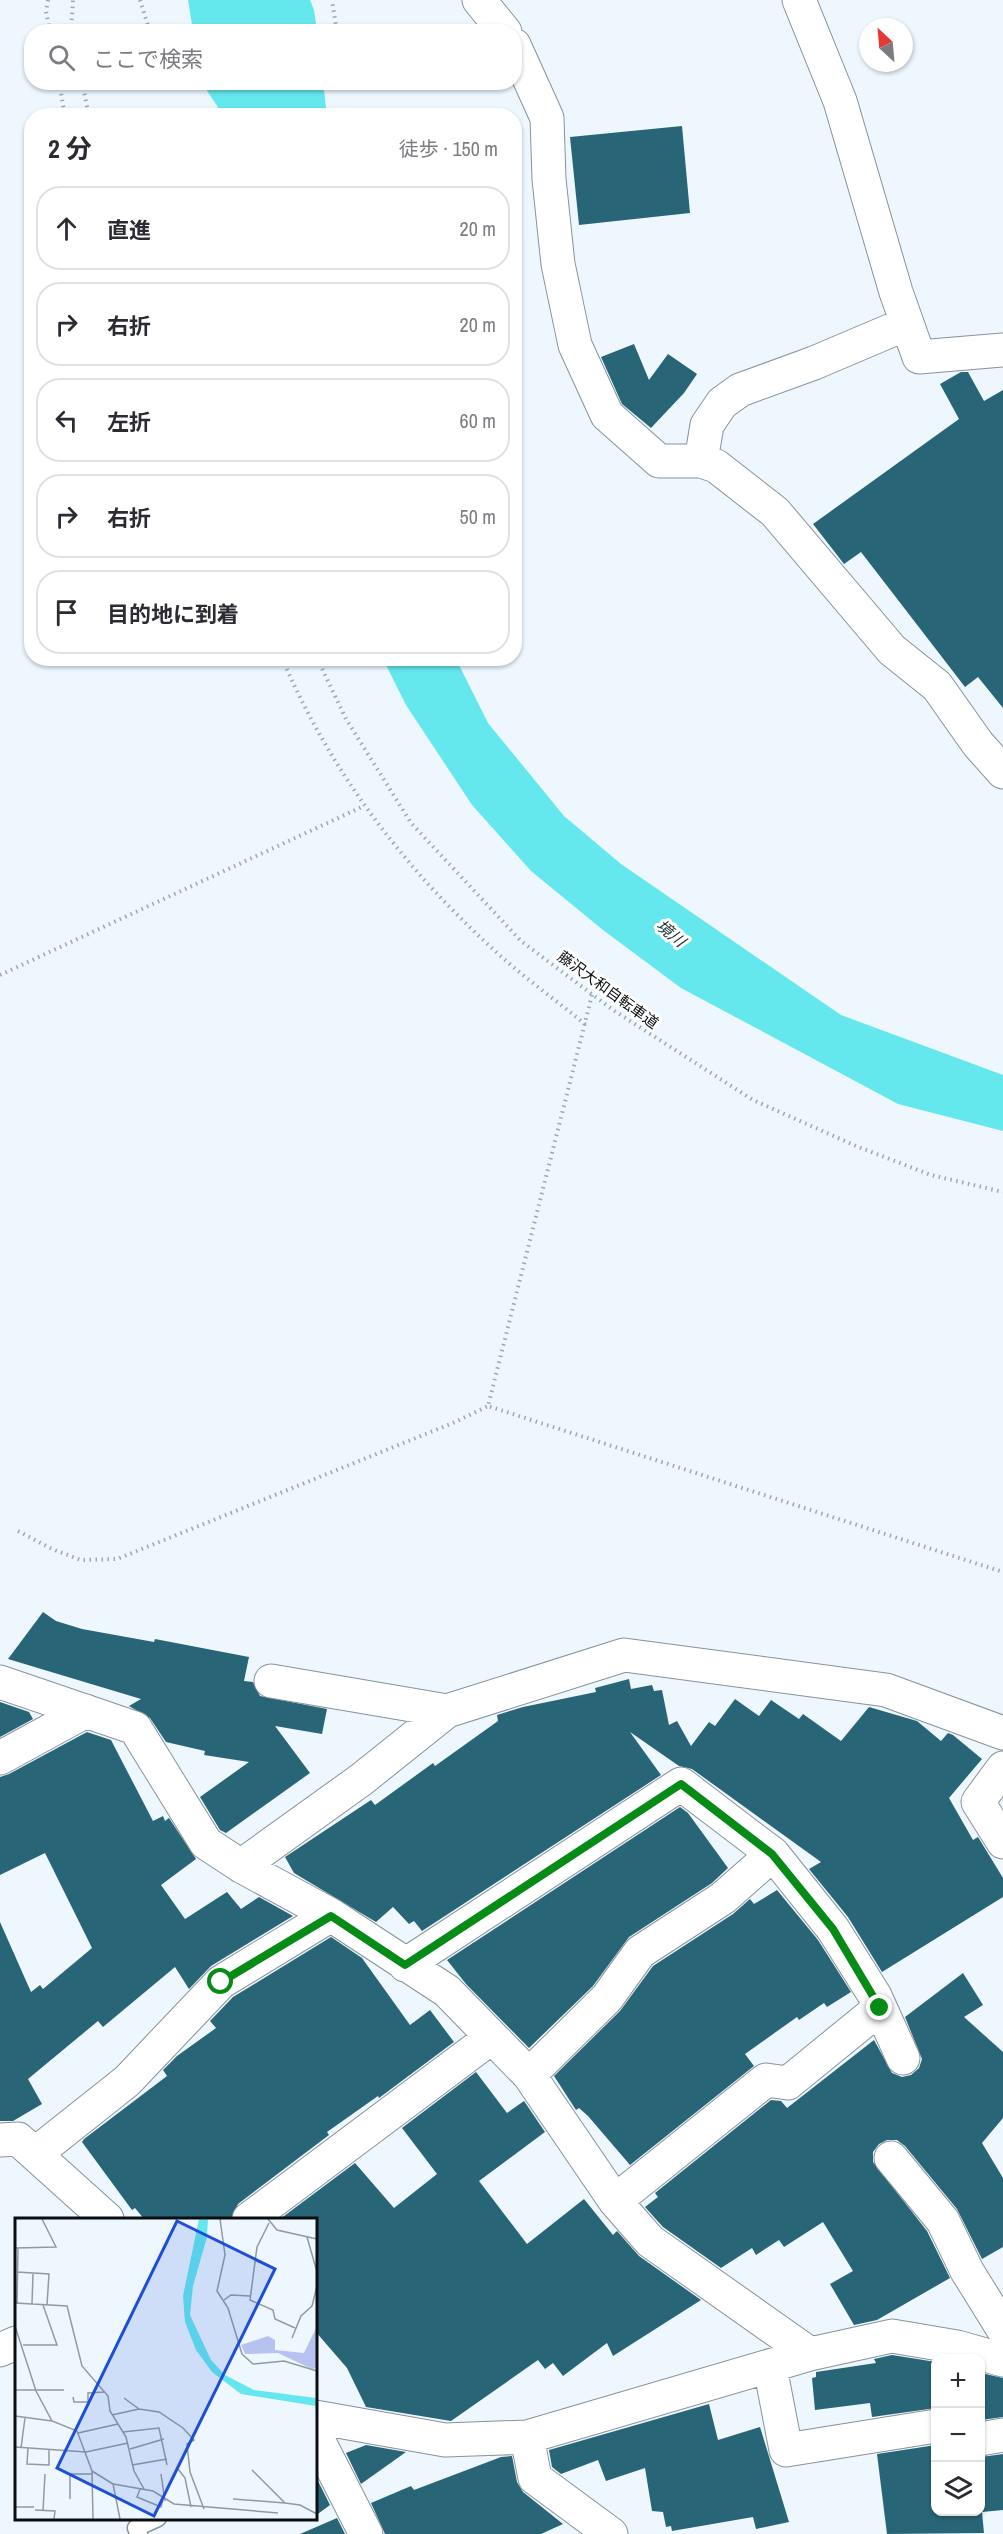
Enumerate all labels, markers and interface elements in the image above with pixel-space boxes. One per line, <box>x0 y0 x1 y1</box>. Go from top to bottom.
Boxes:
north arrow <box>859 18 913 72</box>
search box <box>24 24 522 90</box>
icon: search <box>45 41 78 74</box>
text: ここで検索 <box>93 44 203 74</box>
text: 2 分 <box>48 131 92 166</box>
text: 徒歩 · 150 m <box>399 135 498 162</box>
icon: ahead <box>50 212 83 245</box>
text: 直進 <box>107 215 151 245</box>
text: 20 m <box>460 215 496 242</box>
icon: right <box>50 308 83 341</box>
text: 右折 <box>107 311 151 341</box>
text: 20 m <box>460 311 496 338</box>
icon: left <box>50 404 83 437</box>
text: 左折 <box>107 407 151 437</box>
text: 60 m <box>460 407 496 434</box>
icon: right <box>50 500 83 533</box>
text: 右折 <box>107 503 151 533</box>
text: 50 m <box>460 503 496 530</box>
icon: arrive <box>50 596 83 629</box>
text: 目的地に到着 <box>107 599 239 629</box>
water label: 境川 <box>652 914 692 953</box>
street label: 藤沢大和自転車道 <box>554 946 663 1033</box>
route start <box>207 1968 233 1994</box>
route end <box>866 1994 892 2020</box>
inset map <box>15 2218 316 2519</box>
map controls <box>931 2354 985 2516</box>
button: + <box>931 2354 985 2408</box>
button: − <box>931 2408 985 2462</box>
button: layers <box>931 2462 985 2516</box>

